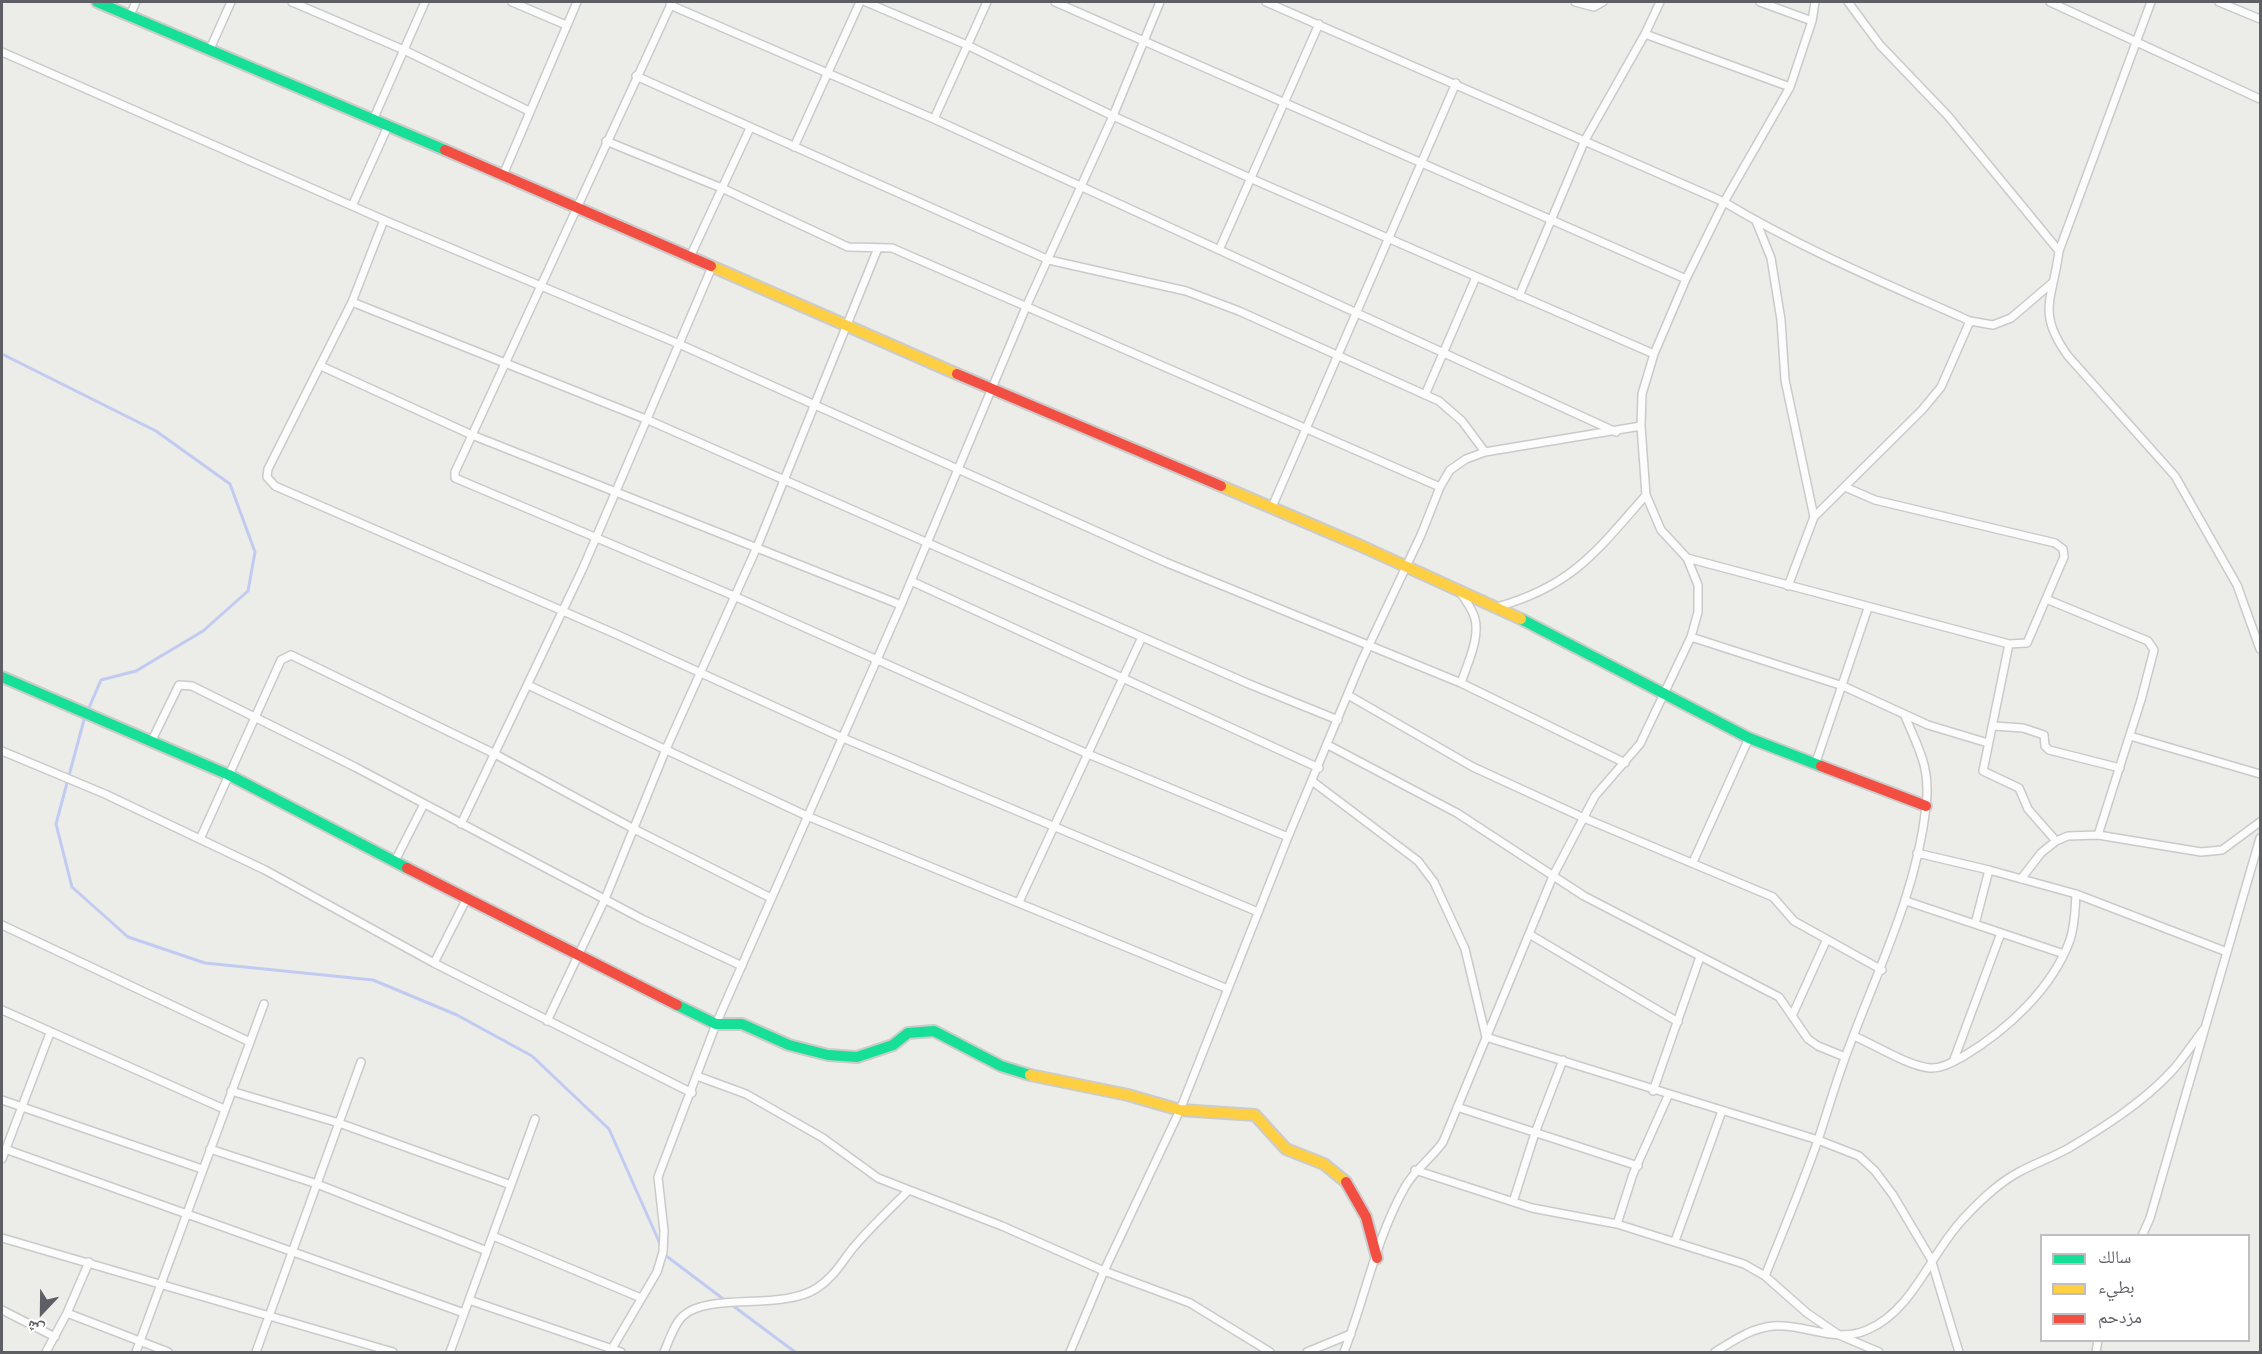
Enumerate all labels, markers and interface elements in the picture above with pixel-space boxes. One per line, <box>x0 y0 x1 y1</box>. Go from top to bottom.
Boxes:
legend <box>2040 1234 2250 1342</box>
text: سالك <box>2098 1244 2131 1268</box>
text: بطيء <box>2098 1274 2135 1298</box>
north arrow <box>12 1282 72 1342</box>
text: مزدحم <box>2098 1304 2142 1328</box>
text: ش <box>23 1315 47 1342</box>

